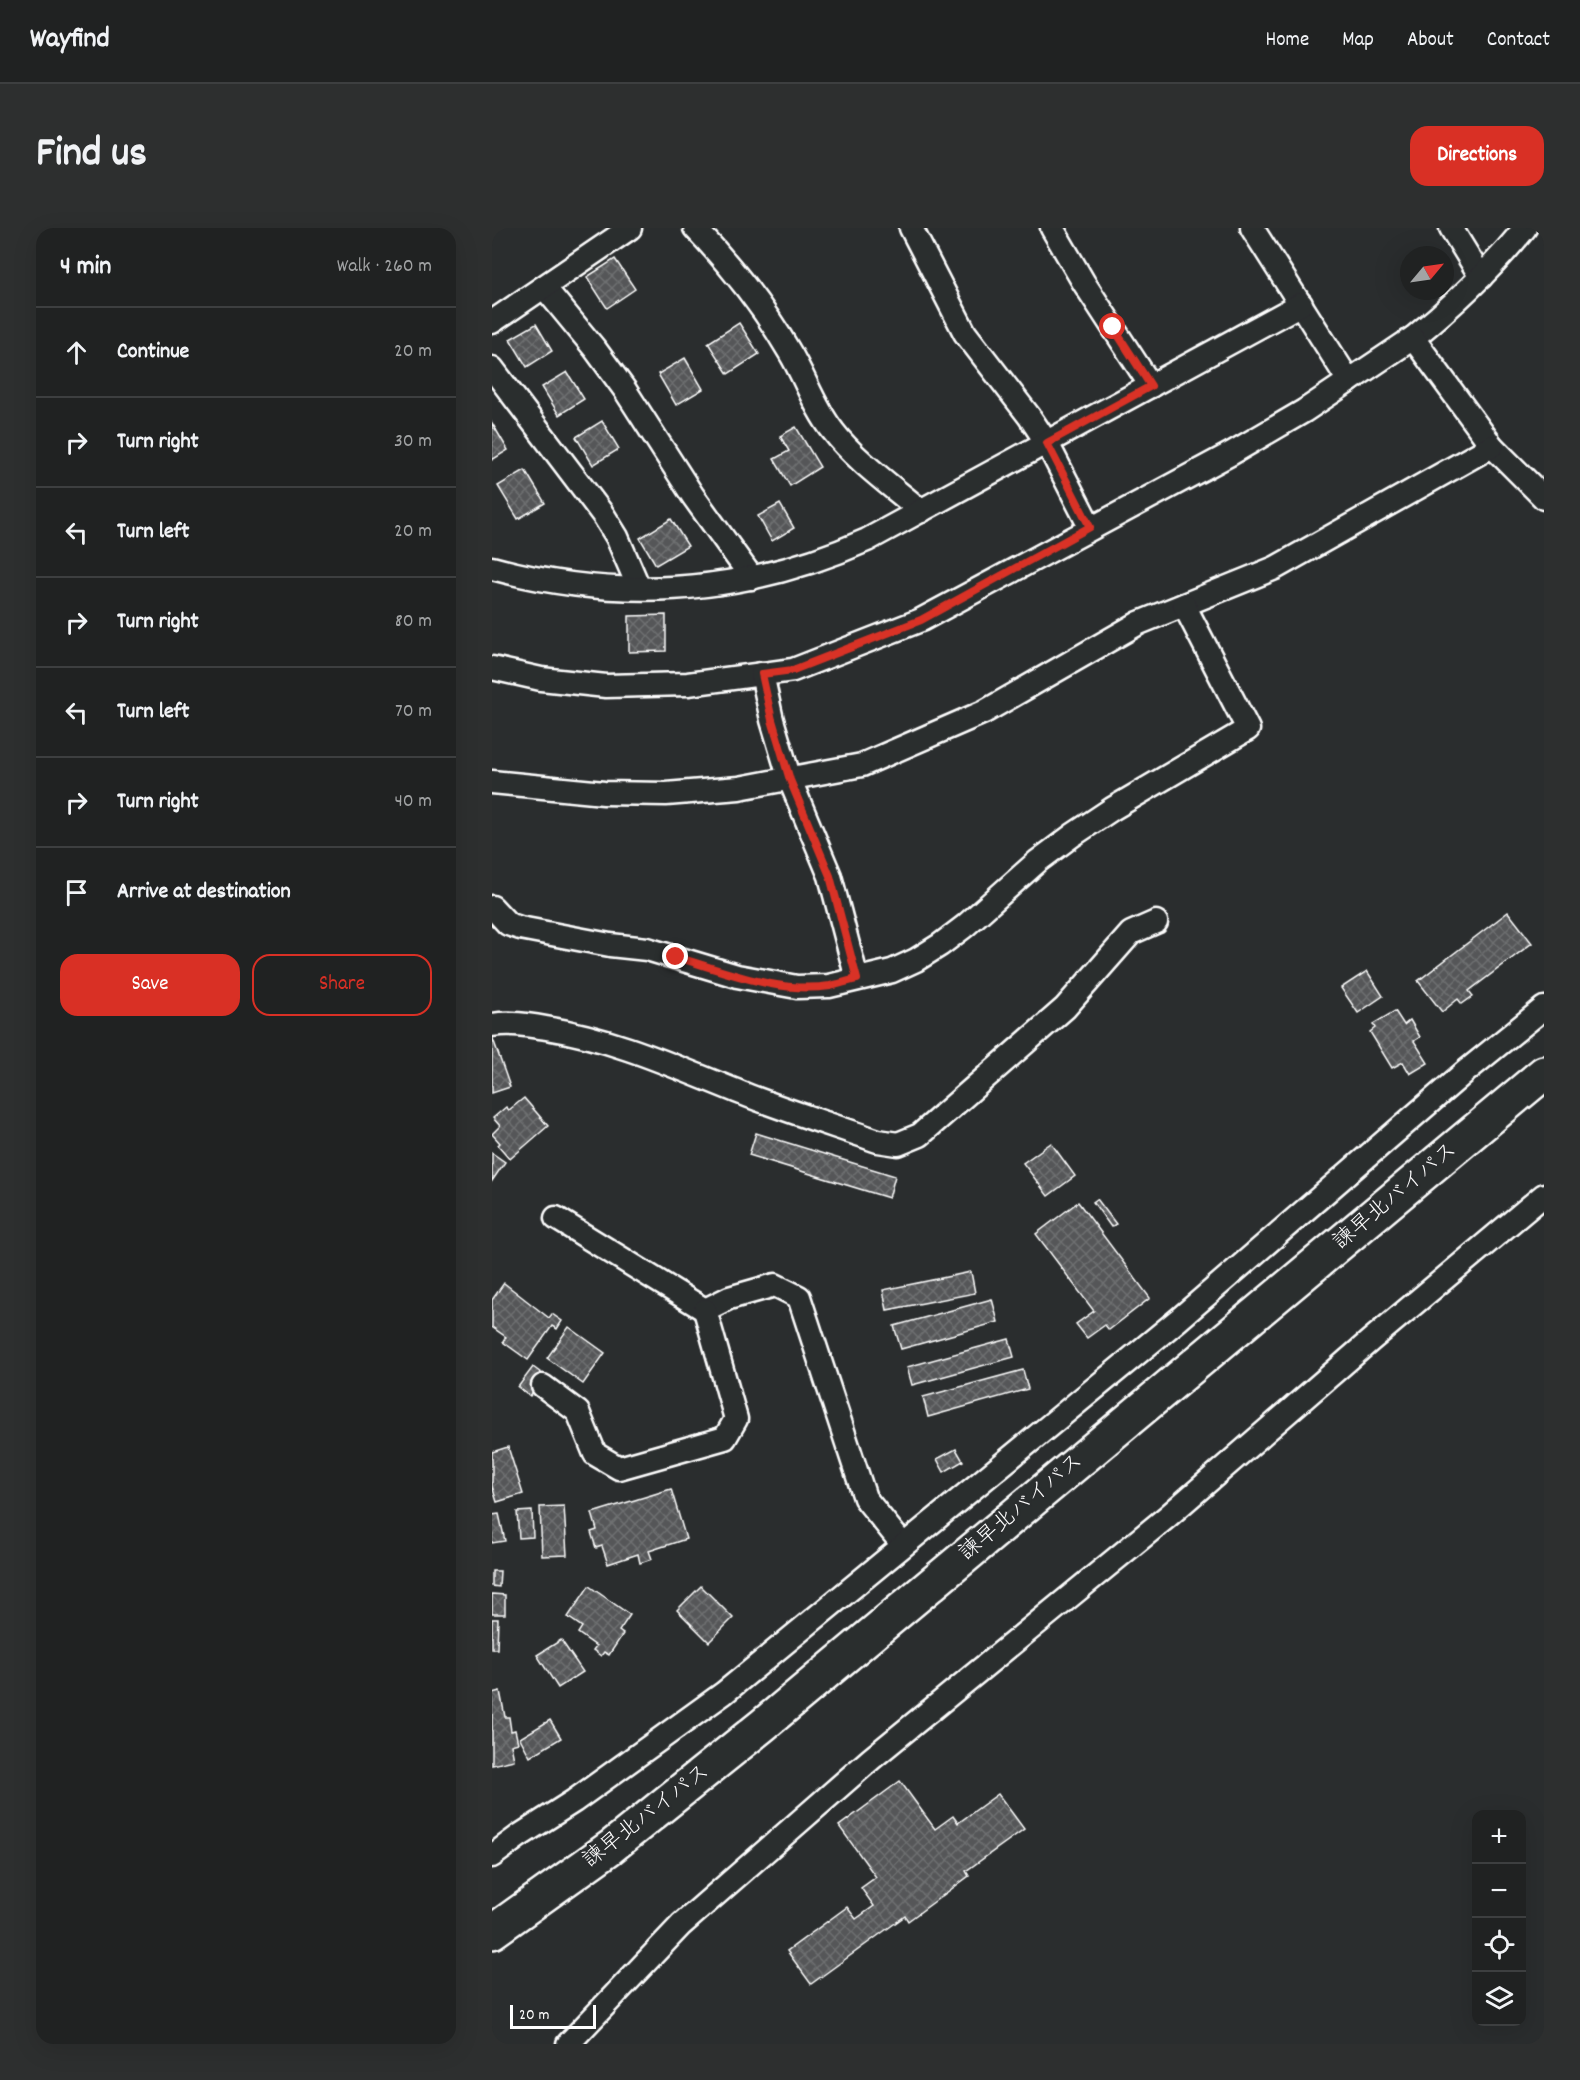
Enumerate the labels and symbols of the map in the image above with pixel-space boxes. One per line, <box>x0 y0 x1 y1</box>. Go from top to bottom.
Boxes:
north arrow <box>1400 246 1454 300</box>
route start <box>1099 313 1125 339</box>
route end <box>662 943 688 969</box>
street label: 諫早北バイパス <box>1327 1136 1465 1258</box>
street label: 諫早北バイパス <box>953 1447 1091 1569</box>
street label: 諫早北バイパス <box>577 1758 717 1876</box>
scale bar <box>510 2002 596 2030</box>

